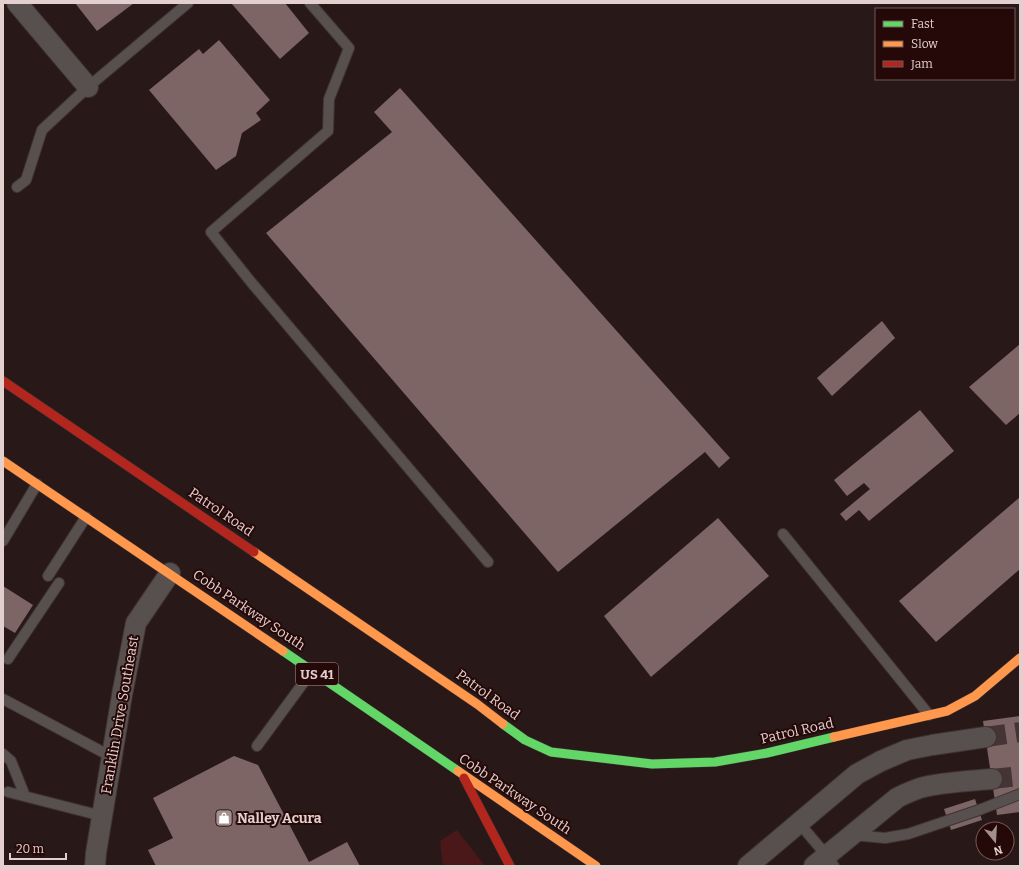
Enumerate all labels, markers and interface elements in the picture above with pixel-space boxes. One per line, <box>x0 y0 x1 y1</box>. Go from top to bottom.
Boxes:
legend <box>875 8 1015 80</box>
text: Fast <box>911 17 935 31</box>
text: Slow <box>911 37 938 51</box>
text: Jam <box>910 57 933 71</box>
street label: Patrol Road <box>185 484 257 540</box>
street label: Cobb Parkway South <box>190 566 309 654</box>
street label: Franklin Drive Southeast <box>98 635 142 795</box>
road number: US 41 <box>296 663 338 685</box>
street label: Patrol Road <box>453 666 523 724</box>
street label: Patrol Road <box>759 714 835 748</box>
street label: Cobb Parkway South <box>456 750 575 838</box>
shop icon: Nalley Acura <box>214 808 234 828</box>
place label: Nalley Acura <box>237 810 322 827</box>
north arrow <box>975 821 1015 861</box>
scale bar <box>10 835 66 861</box>
text: 20 m <box>16 842 45 856</box>
text: N <box>991 843 1004 858</box>

